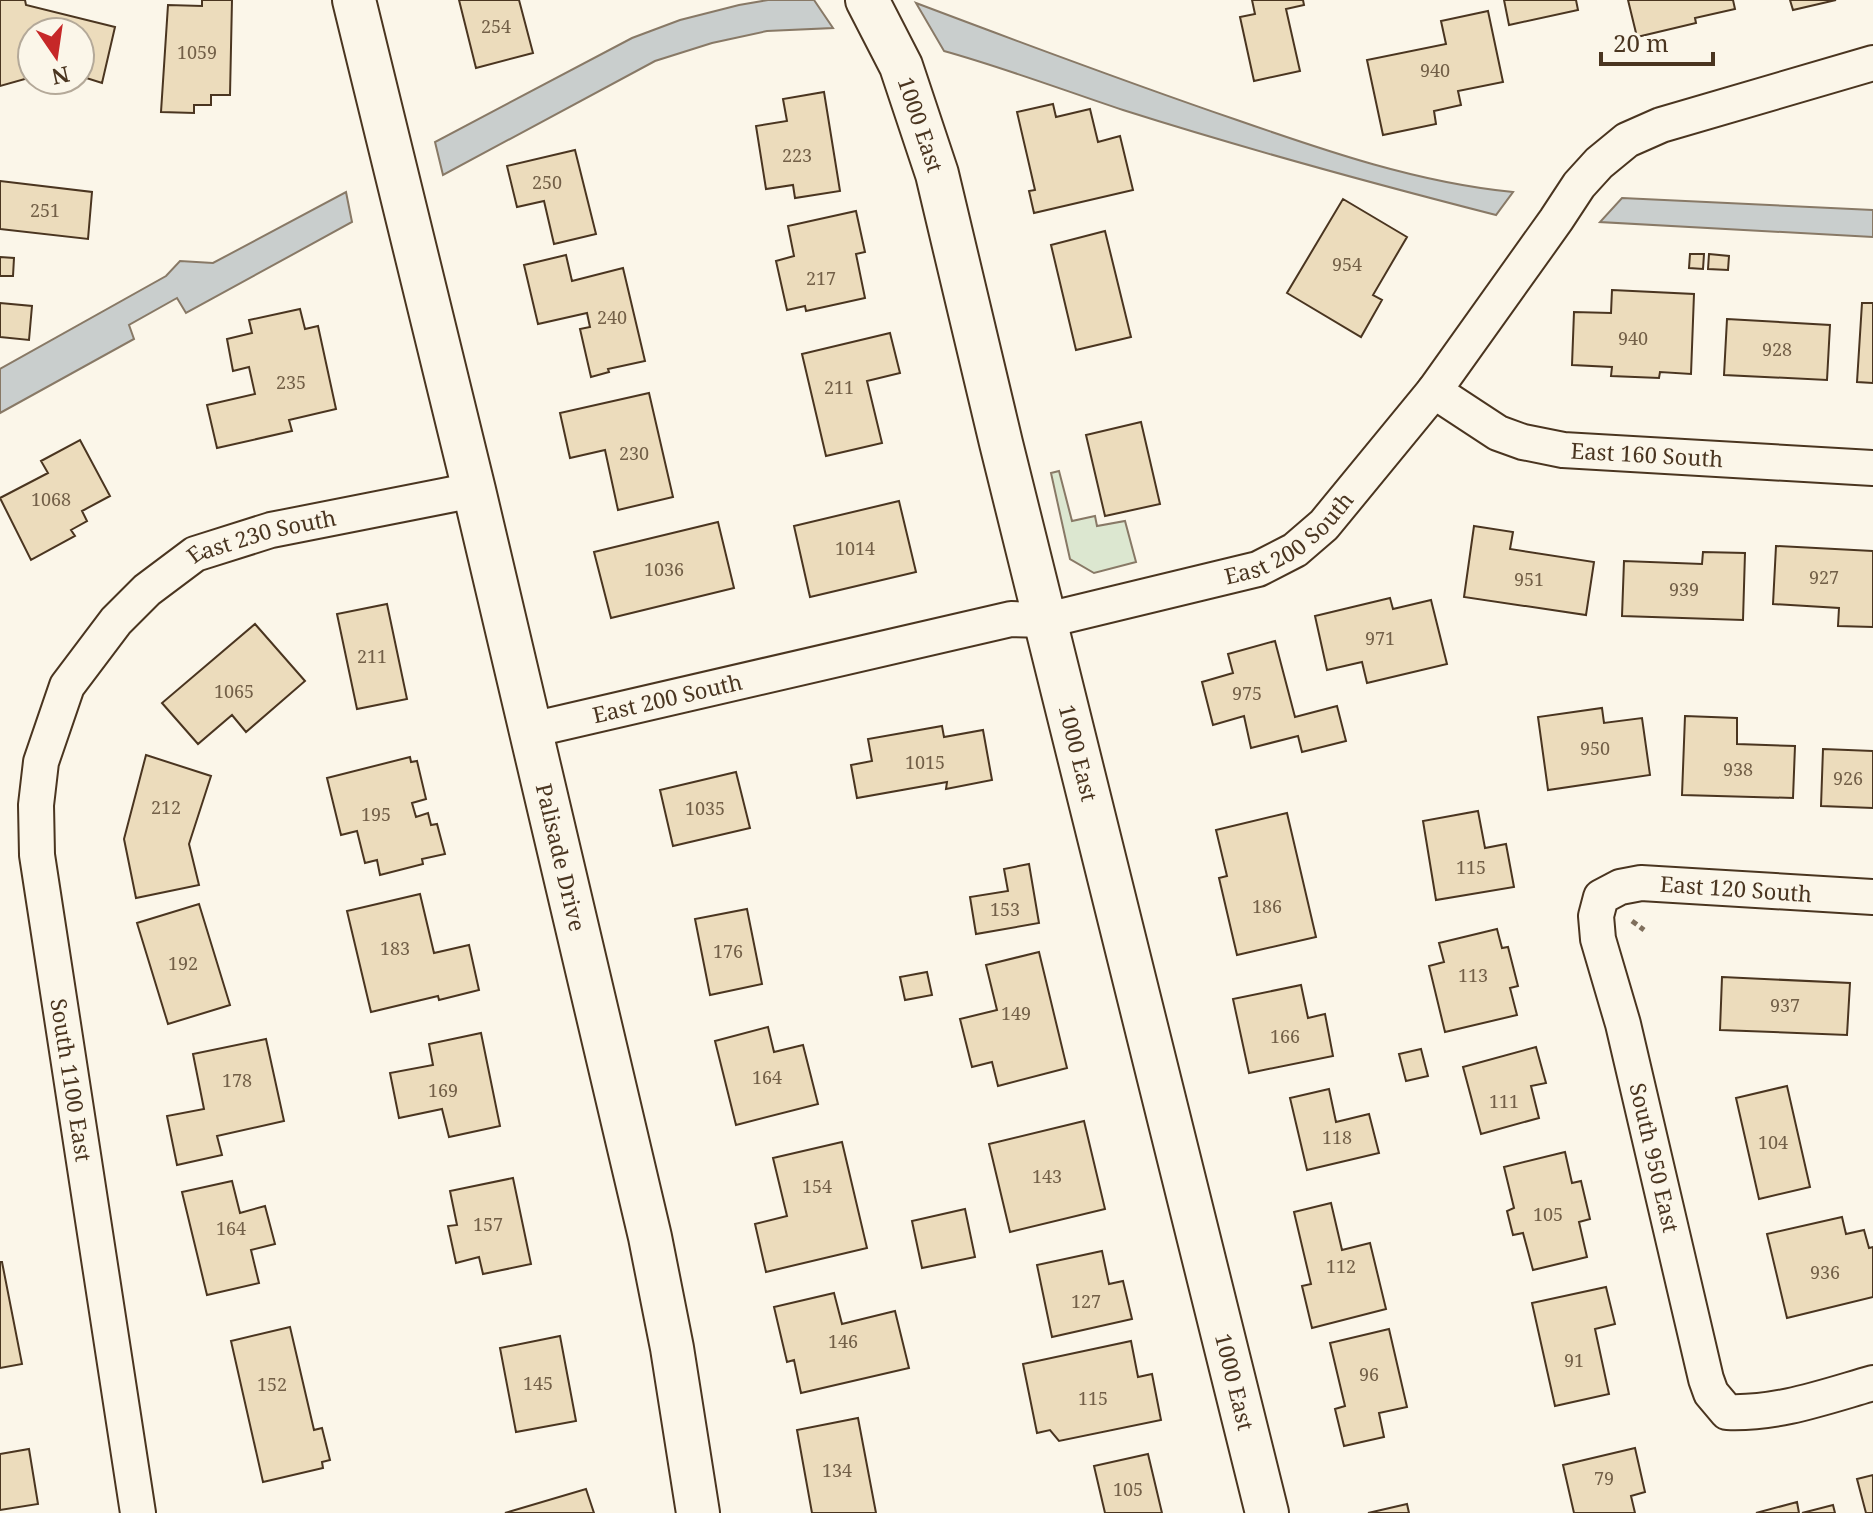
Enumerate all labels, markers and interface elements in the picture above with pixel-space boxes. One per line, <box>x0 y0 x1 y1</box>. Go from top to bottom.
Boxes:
house number: 254 <box>481 14 511 38</box>
north arrow <box>16 16 96 96</box>
scale bar <box>1601 16 1713 66</box>
text: 20 m <box>1613 26 1669 59</box>
house number: 1059 <box>177 40 217 64</box>
house number: 940 <box>1420 58 1450 82</box>
text: N <box>49 60 73 93</box>
street label: 1000 East <box>892 73 951 176</box>
house number: 223 <box>782 143 812 167</box>
house number: 250 <box>532 170 562 194</box>
house number: 251 <box>30 198 60 222</box>
house number: 954 <box>1332 252 1362 276</box>
house number: 217 <box>806 266 836 290</box>
house number: 240 <box>597 305 627 329</box>
house number: 940 <box>1618 326 1648 350</box>
house number: 928 <box>1762 337 1792 361</box>
house number: 235 <box>276 370 306 394</box>
house number: 211 <box>824 375 854 399</box>
street label: East 160 South <box>1570 434 1724 473</box>
house number: 230 <box>619 441 649 465</box>
street label: East 200 South <box>1221 485 1359 591</box>
house number: 1068 <box>31 487 71 511</box>
street label: East 230 South <box>180 502 339 569</box>
house number: 1014 <box>835 536 875 560</box>
house number: 1036 <box>644 557 684 581</box>
house number: 927 <box>1809 565 1839 589</box>
house number: 951 <box>1514 567 1544 591</box>
house number: 939 <box>1669 577 1699 601</box>
house number: 971 <box>1365 626 1395 650</box>
house number: 211 <box>357 644 387 668</box>
street label: East 200 South <box>589 666 745 729</box>
house number: 1065 <box>214 679 254 703</box>
house number: 975 <box>1232 681 1262 705</box>
street label: 1000 East <box>1053 701 1106 805</box>
house number: 950 <box>1580 736 1610 760</box>
house number: 1015 <box>905 750 945 774</box>
house number: 938 <box>1723 757 1753 781</box>
house number: 926 <box>1833 766 1863 790</box>
street label: Palisade Drive <box>530 780 593 934</box>
house number: 212 <box>151 795 181 819</box>
house number: 1035 <box>685 796 725 820</box>
house number: 195 <box>361 802 391 826</box>
house number: 115 <box>1456 855 1486 879</box>
street label: East 120 South <box>1659 868 1813 908</box>
house number: 186 <box>1252 894 1282 918</box>
house number: 153 <box>990 897 1020 921</box>
house number: 183 <box>380 936 410 960</box>
house number: 176 <box>713 939 743 963</box>
house number: 192 <box>168 951 198 975</box>
house number: 113 <box>1458 963 1488 987</box>
house number: 937 <box>1770 993 1800 1017</box>
street label: South 1100 East <box>44 996 100 1164</box>
house number: 149 <box>1001 1001 1031 1025</box>
house number: 166 <box>1270 1024 1300 1048</box>
house number: 164 <box>752 1065 782 1089</box>
house number: 178 <box>222 1068 252 1092</box>
house number: 169 <box>428 1078 458 1102</box>
street label: South 950 East <box>1623 1080 1687 1236</box>
house number: 111 <box>1489 1089 1519 1113</box>
house number: 118 <box>1322 1125 1352 1149</box>
house number: 104 <box>1758 1130 1788 1154</box>
house number: 143 <box>1032 1164 1062 1188</box>
house number: 154 <box>802 1174 832 1198</box>
house number: 105 <box>1533 1202 1563 1226</box>
house number: 157 <box>473 1212 503 1236</box>
house number: 164 <box>216 1216 246 1240</box>
house number: 112 <box>1326 1254 1356 1278</box>
house number: 936 <box>1810 1260 1840 1284</box>
house number: 127 <box>1071 1289 1101 1313</box>
house number: 146 <box>828 1329 858 1353</box>
street label: 1000 East <box>1209 1330 1262 1433</box>
house number: 91 <box>1564 1348 1584 1372</box>
house number: 96 <box>1359 1362 1379 1386</box>
house number: 145 <box>523 1371 553 1395</box>
house number: 152 <box>257 1372 287 1396</box>
house number: 115 <box>1078 1386 1108 1410</box>
house number: 134 <box>822 1458 852 1482</box>
house number: 79 <box>1594 1466 1614 1490</box>
house number: 105 <box>1113 1477 1143 1501</box>

